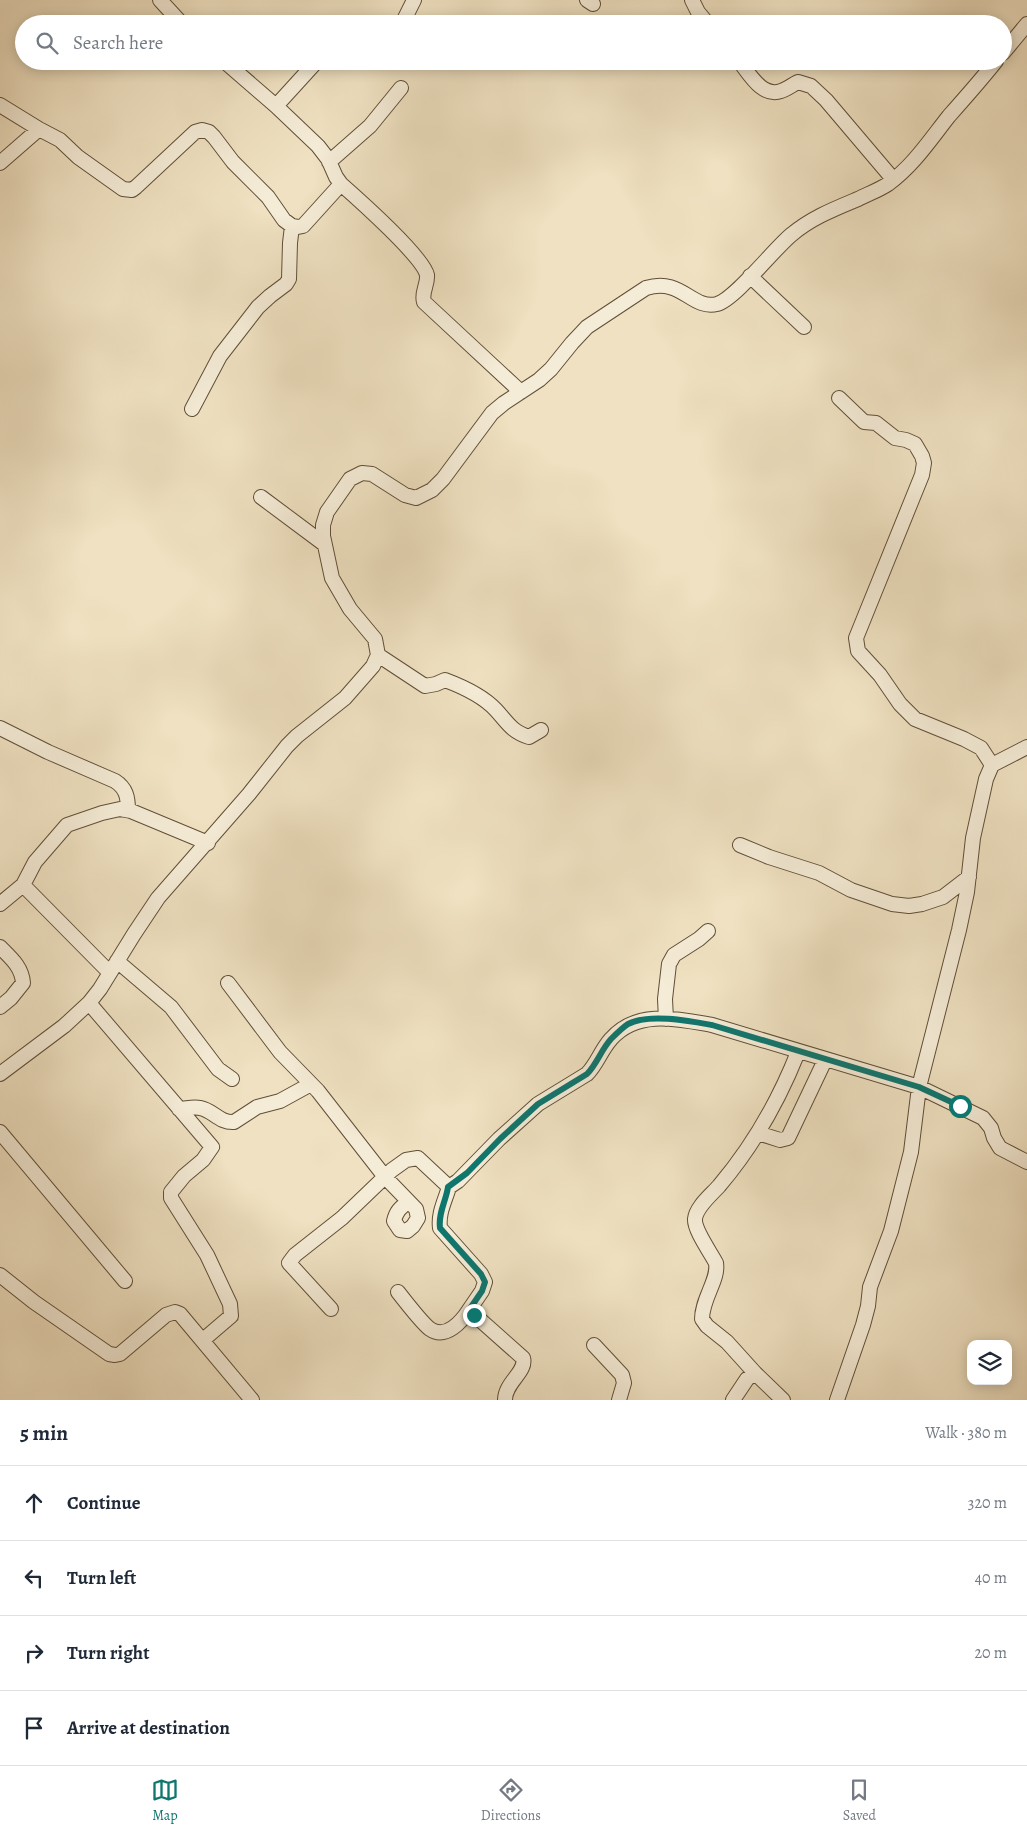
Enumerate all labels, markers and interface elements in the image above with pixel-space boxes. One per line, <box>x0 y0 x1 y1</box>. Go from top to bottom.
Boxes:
search box <box>15 15 1012 70</box>
icon: search <box>33 29 61 57</box>
text: Search here <box>73 30 163 56</box>
route start <box>949 1095 972 1118</box>
route end <box>463 1304 486 1327</box>
map controls <box>967 1340 1012 1385</box>
button: layers <box>967 1340 1012 1385</box>
text: 5 min <box>20 1419 68 1447</box>
text: Walk · 380 m <box>925 1422 1007 1444</box>
icon: ahead <box>20 1489 48 1517</box>
text: Continue <box>67 1490 141 1516</box>
text: 320 m <box>968 1492 1007 1514</box>
icon: left <box>20 1564 48 1592</box>
text: Turn left <box>67 1565 136 1591</box>
text: 40 m <box>975 1567 1007 1589</box>
icon: right <box>20 1639 48 1667</box>
text: Turn right <box>67 1640 149 1666</box>
text: 20 m <box>974 1642 1007 1664</box>
icon: arrive <box>20 1714 48 1742</box>
text: Arrive at destination <box>67 1715 230 1741</box>
tab: Map <box>151 1776 179 1825</box>
tab: Directions <box>481 1776 541 1825</box>
tab: Saved <box>843 1776 876 1825</box>

